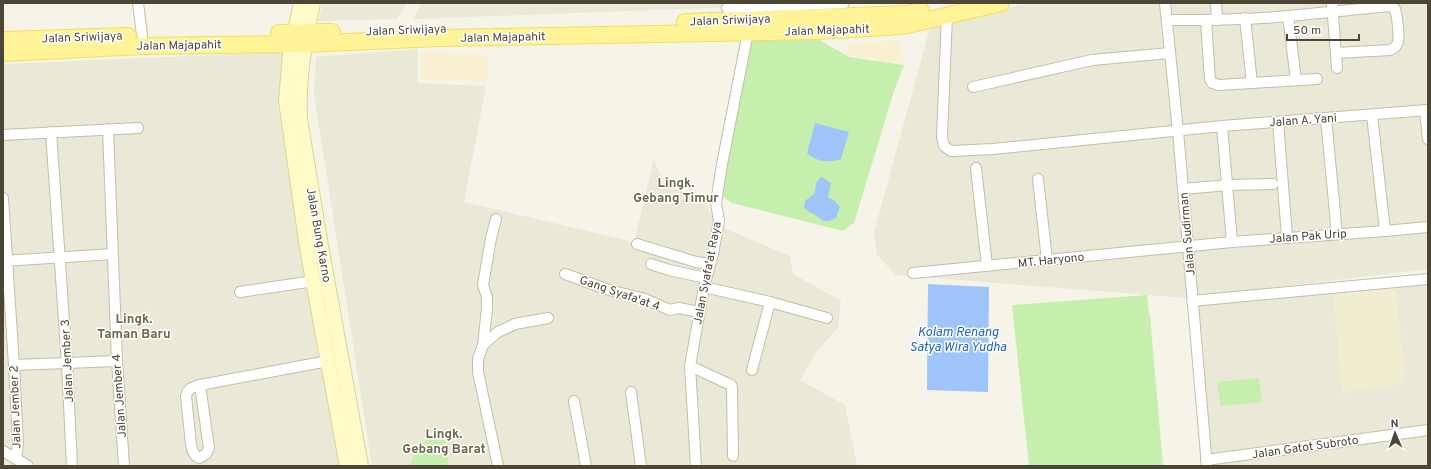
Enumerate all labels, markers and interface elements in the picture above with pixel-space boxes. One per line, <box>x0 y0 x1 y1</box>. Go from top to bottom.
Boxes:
street label: Jalan Sriwijaya <box>689 12 771 30</box>
scale bar <box>1287 16 1359 42</box>
street label: Jalan Sriwijaya <box>365 22 447 40</box>
street label: Jalan Majapahit <box>784 22 870 40</box>
text: 50 m <box>1293 23 1321 39</box>
street label: Jalan Sriwijaya <box>41 29 123 47</box>
street label: Jalan Majapahit <box>460 29 546 47</box>
street label: Jalan Majapahit <box>136 37 222 55</box>
street label: Jalan A. Yani <box>1269 111 1337 131</box>
district label: Lingk. Gebang Timur <box>633 176 719 207</box>
street label: Jalan Bung Karno <box>302 187 334 284</box>
street label: Jalan Sudirman <box>1176 191 1200 276</box>
street label: Jalan Syafa'at Raya <box>690 220 726 326</box>
street label: Jalan Pak Urip <box>1269 226 1348 248</box>
street label: MT. Haryono <box>1017 250 1085 272</box>
street label: Gang Syafa'at 4 <box>577 273 662 315</box>
district label: Lingk. Taman Baru <box>97 312 171 343</box>
street label: Jalan Jember 3 <box>58 319 78 403</box>
water label: Kolam Renang Satya Wira Yudha <box>909 325 1007 356</box>
street label: Jalan Jember 4 <box>109 354 131 438</box>
street label: Jalan Jember 2 <box>7 365 25 449</box>
north arrow <box>1375 413 1415 453</box>
text: N <box>1390 417 1399 431</box>
district label: Lingk. Gebang Barat <box>402 427 486 458</box>
street label: Jalan Gatot Subroto <box>1251 433 1360 463</box>

